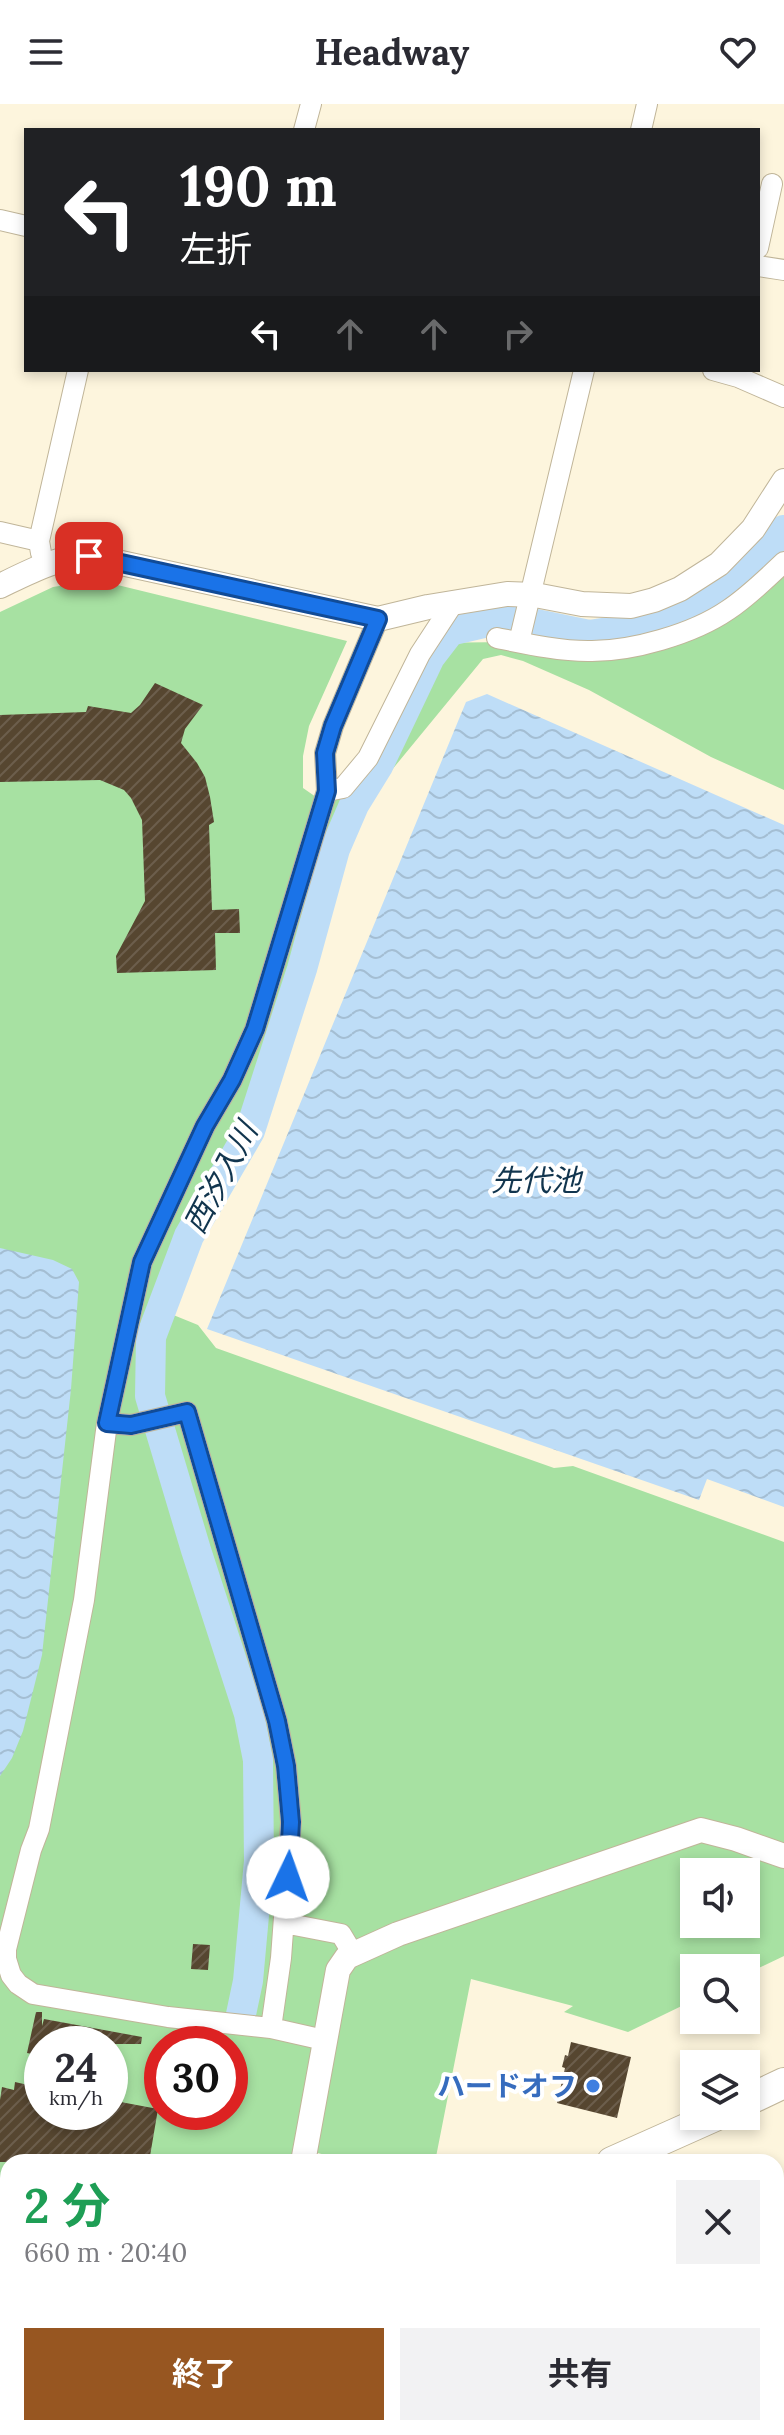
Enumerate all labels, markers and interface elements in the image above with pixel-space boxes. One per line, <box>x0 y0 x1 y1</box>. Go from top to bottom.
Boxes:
text: Headway <box>315 29 469 75</box>
icon: menu <box>24 30 68 74</box>
icon: heart <box>716 30 760 74</box>
text: 190 m <box>180 150 337 221</box>
icon: left <box>48 160 152 264</box>
text: 左折 <box>180 226 252 272</box>
icon: left <box>244 312 288 356</box>
icon: ahead <box>328 312 372 356</box>
icon: ahead <box>412 312 456 356</box>
icon: right <box>496 312 540 356</box>
pin <box>55 522 123 590</box>
icon: arrive <box>67 534 111 578</box>
water label: 西汐入川 <box>175 1113 266 1239</box>
water label: 先代池 <box>491 1161 584 1199</box>
position arrow <box>246 1835 330 1919</box>
map controls <box>680 1858 760 2130</box>
button: sound <box>680 1858 760 1938</box>
button: search <box>680 1954 760 2034</box>
speed limit sign: 30 <box>144 2026 248 2130</box>
text: 24 <box>54 2042 98 2093</box>
button: layers <box>680 2050 760 2130</box>
place label: ハードオフ <box>437 2068 577 2104</box>
marker: ハードオフ <box>584 2077 602 2095</box>
text: km/h <box>49 2085 103 2110</box>
text: 2 分 <box>24 2175 110 2236</box>
button: close <box>676 2180 760 2264</box>
text: 660 m · 20:40 <box>24 2236 187 2269</box>
button: 終了 <box>24 2328 384 2420</box>
button: 共有 <box>400 2328 760 2420</box>

